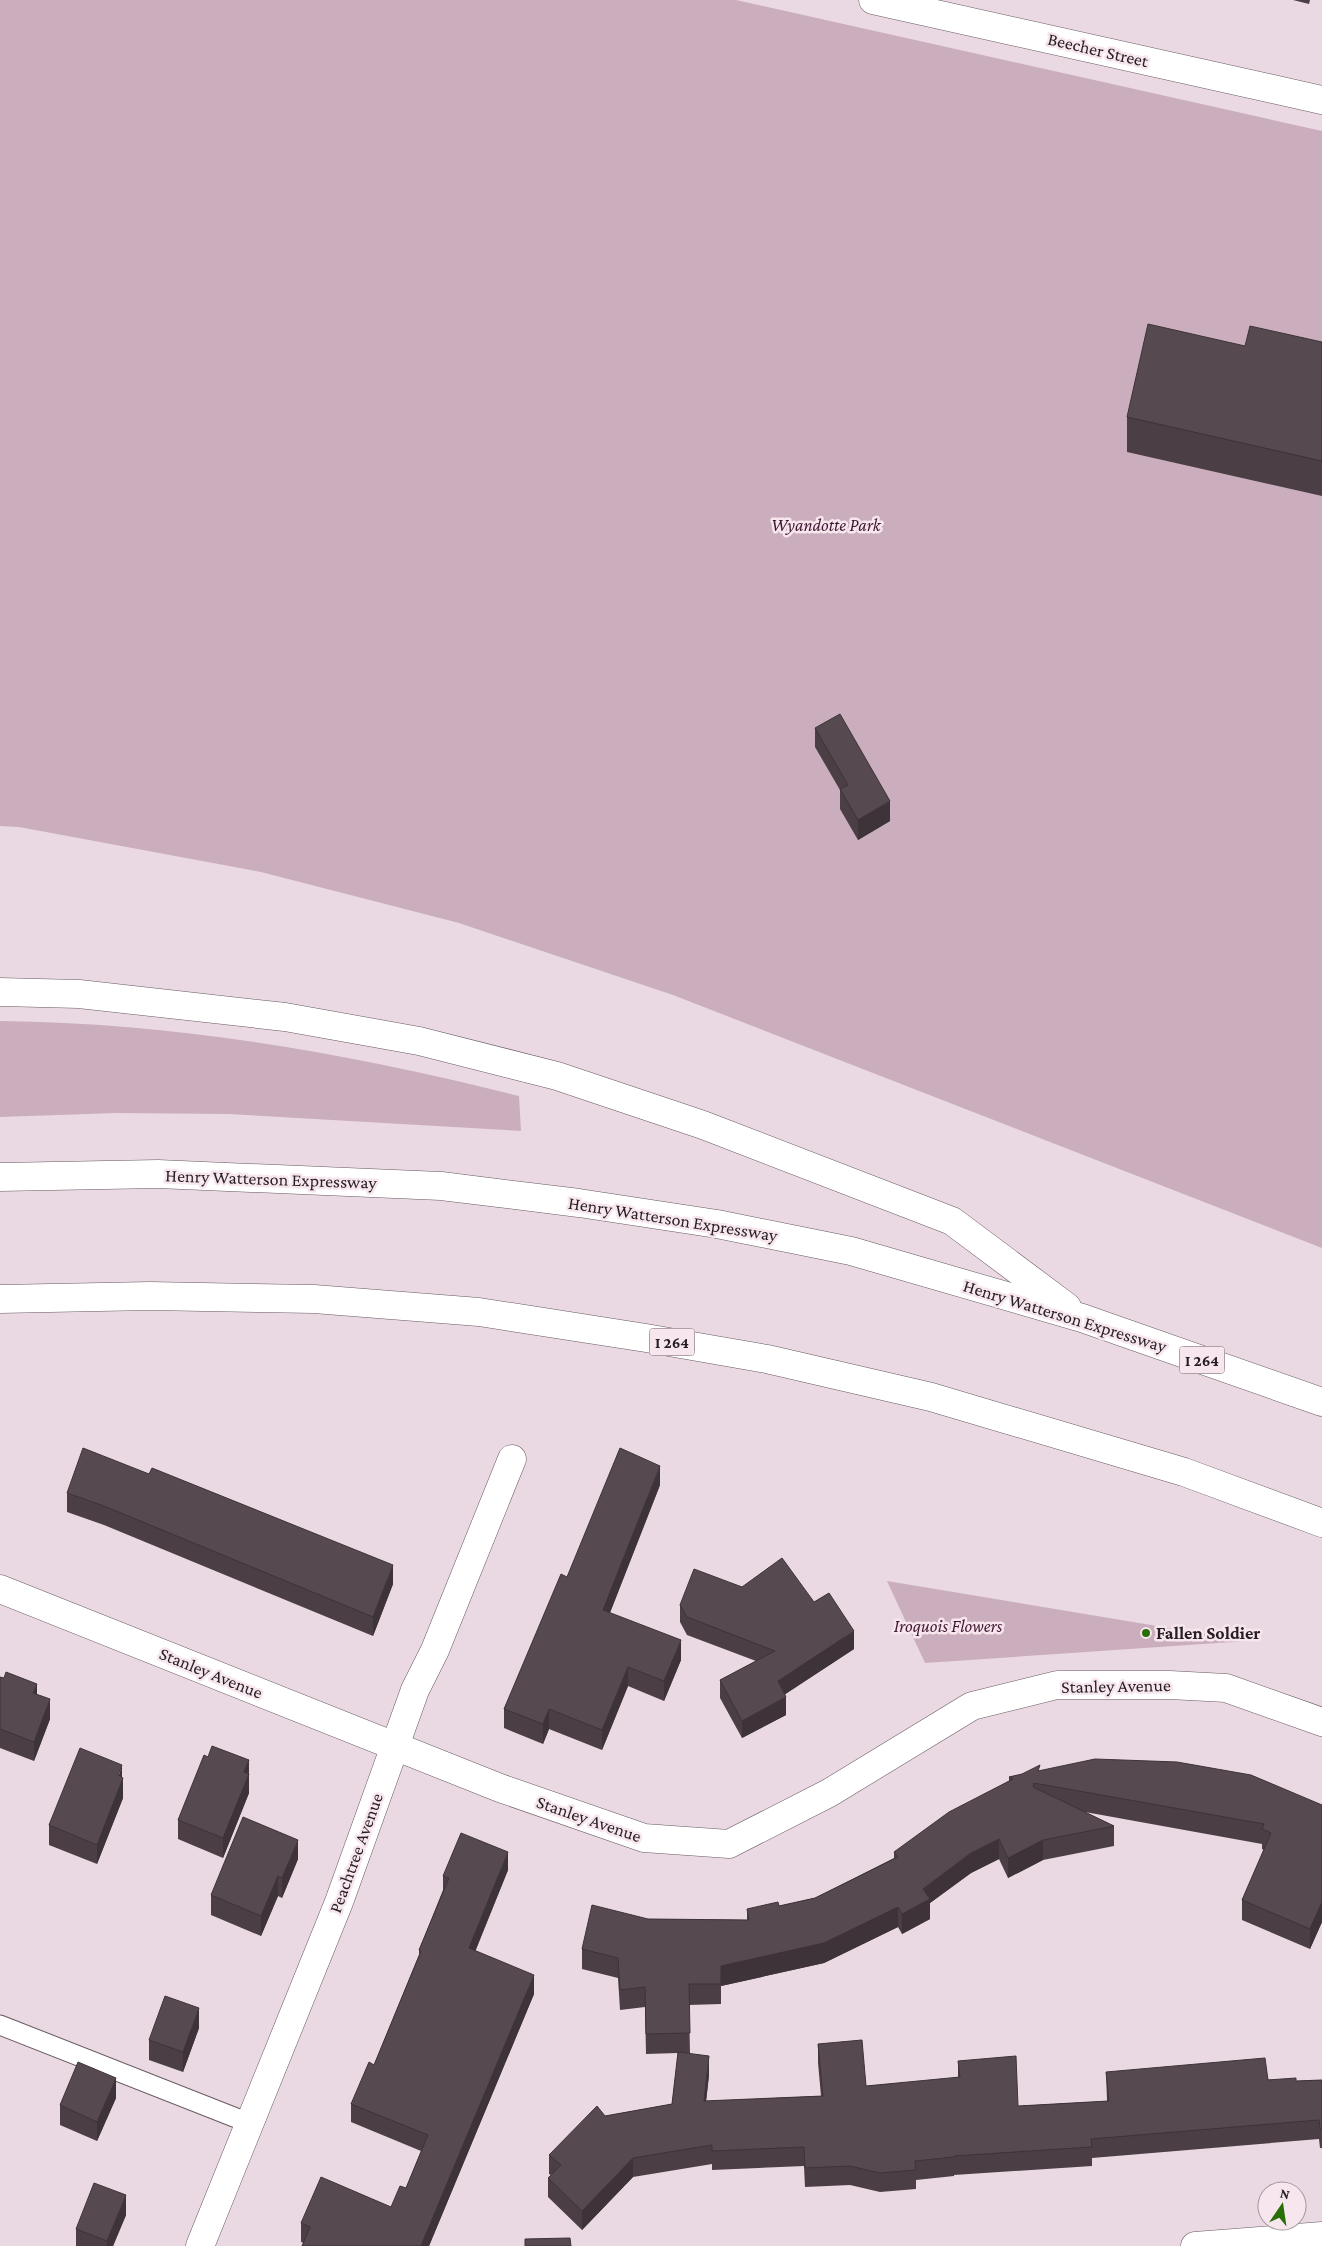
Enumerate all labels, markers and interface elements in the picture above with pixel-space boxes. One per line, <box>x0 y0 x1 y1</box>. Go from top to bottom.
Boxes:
street label: Beecher Street <box>1046 29 1151 72</box>
park label: Wyandotte Park <box>771 515 882 535</box>
street label: Henry Watterson Expressway <box>165 1165 378 1193</box>
street label: Henry Watterson Expressway <box>567 1193 780 1246</box>
street label: Henry Watterson Expressway <box>961 1276 1170 1357</box>
road number: I 264 <box>650 1328 694 1355</box>
road number: I 264 <box>1180 1346 1224 1374</box>
park label: Iroquois Flowers <box>894 1616 1003 1636</box>
place label: Fallen Soldier <box>1156 1623 1261 1643</box>
marker: Fallen Soldier <box>1140 1627 1152 1639</box>
street label: Stanley Avenue <box>156 1643 266 1703</box>
street label: Stanley Avenue <box>1061 1675 1171 1697</box>
street label: Peachtree Avenue <box>325 1790 387 1916</box>
street label: Stanley Avenue <box>534 1792 644 1846</box>
north arrow <box>1257 2181 1307 2231</box>
text: N <box>1278 2184 1292 2202</box>

